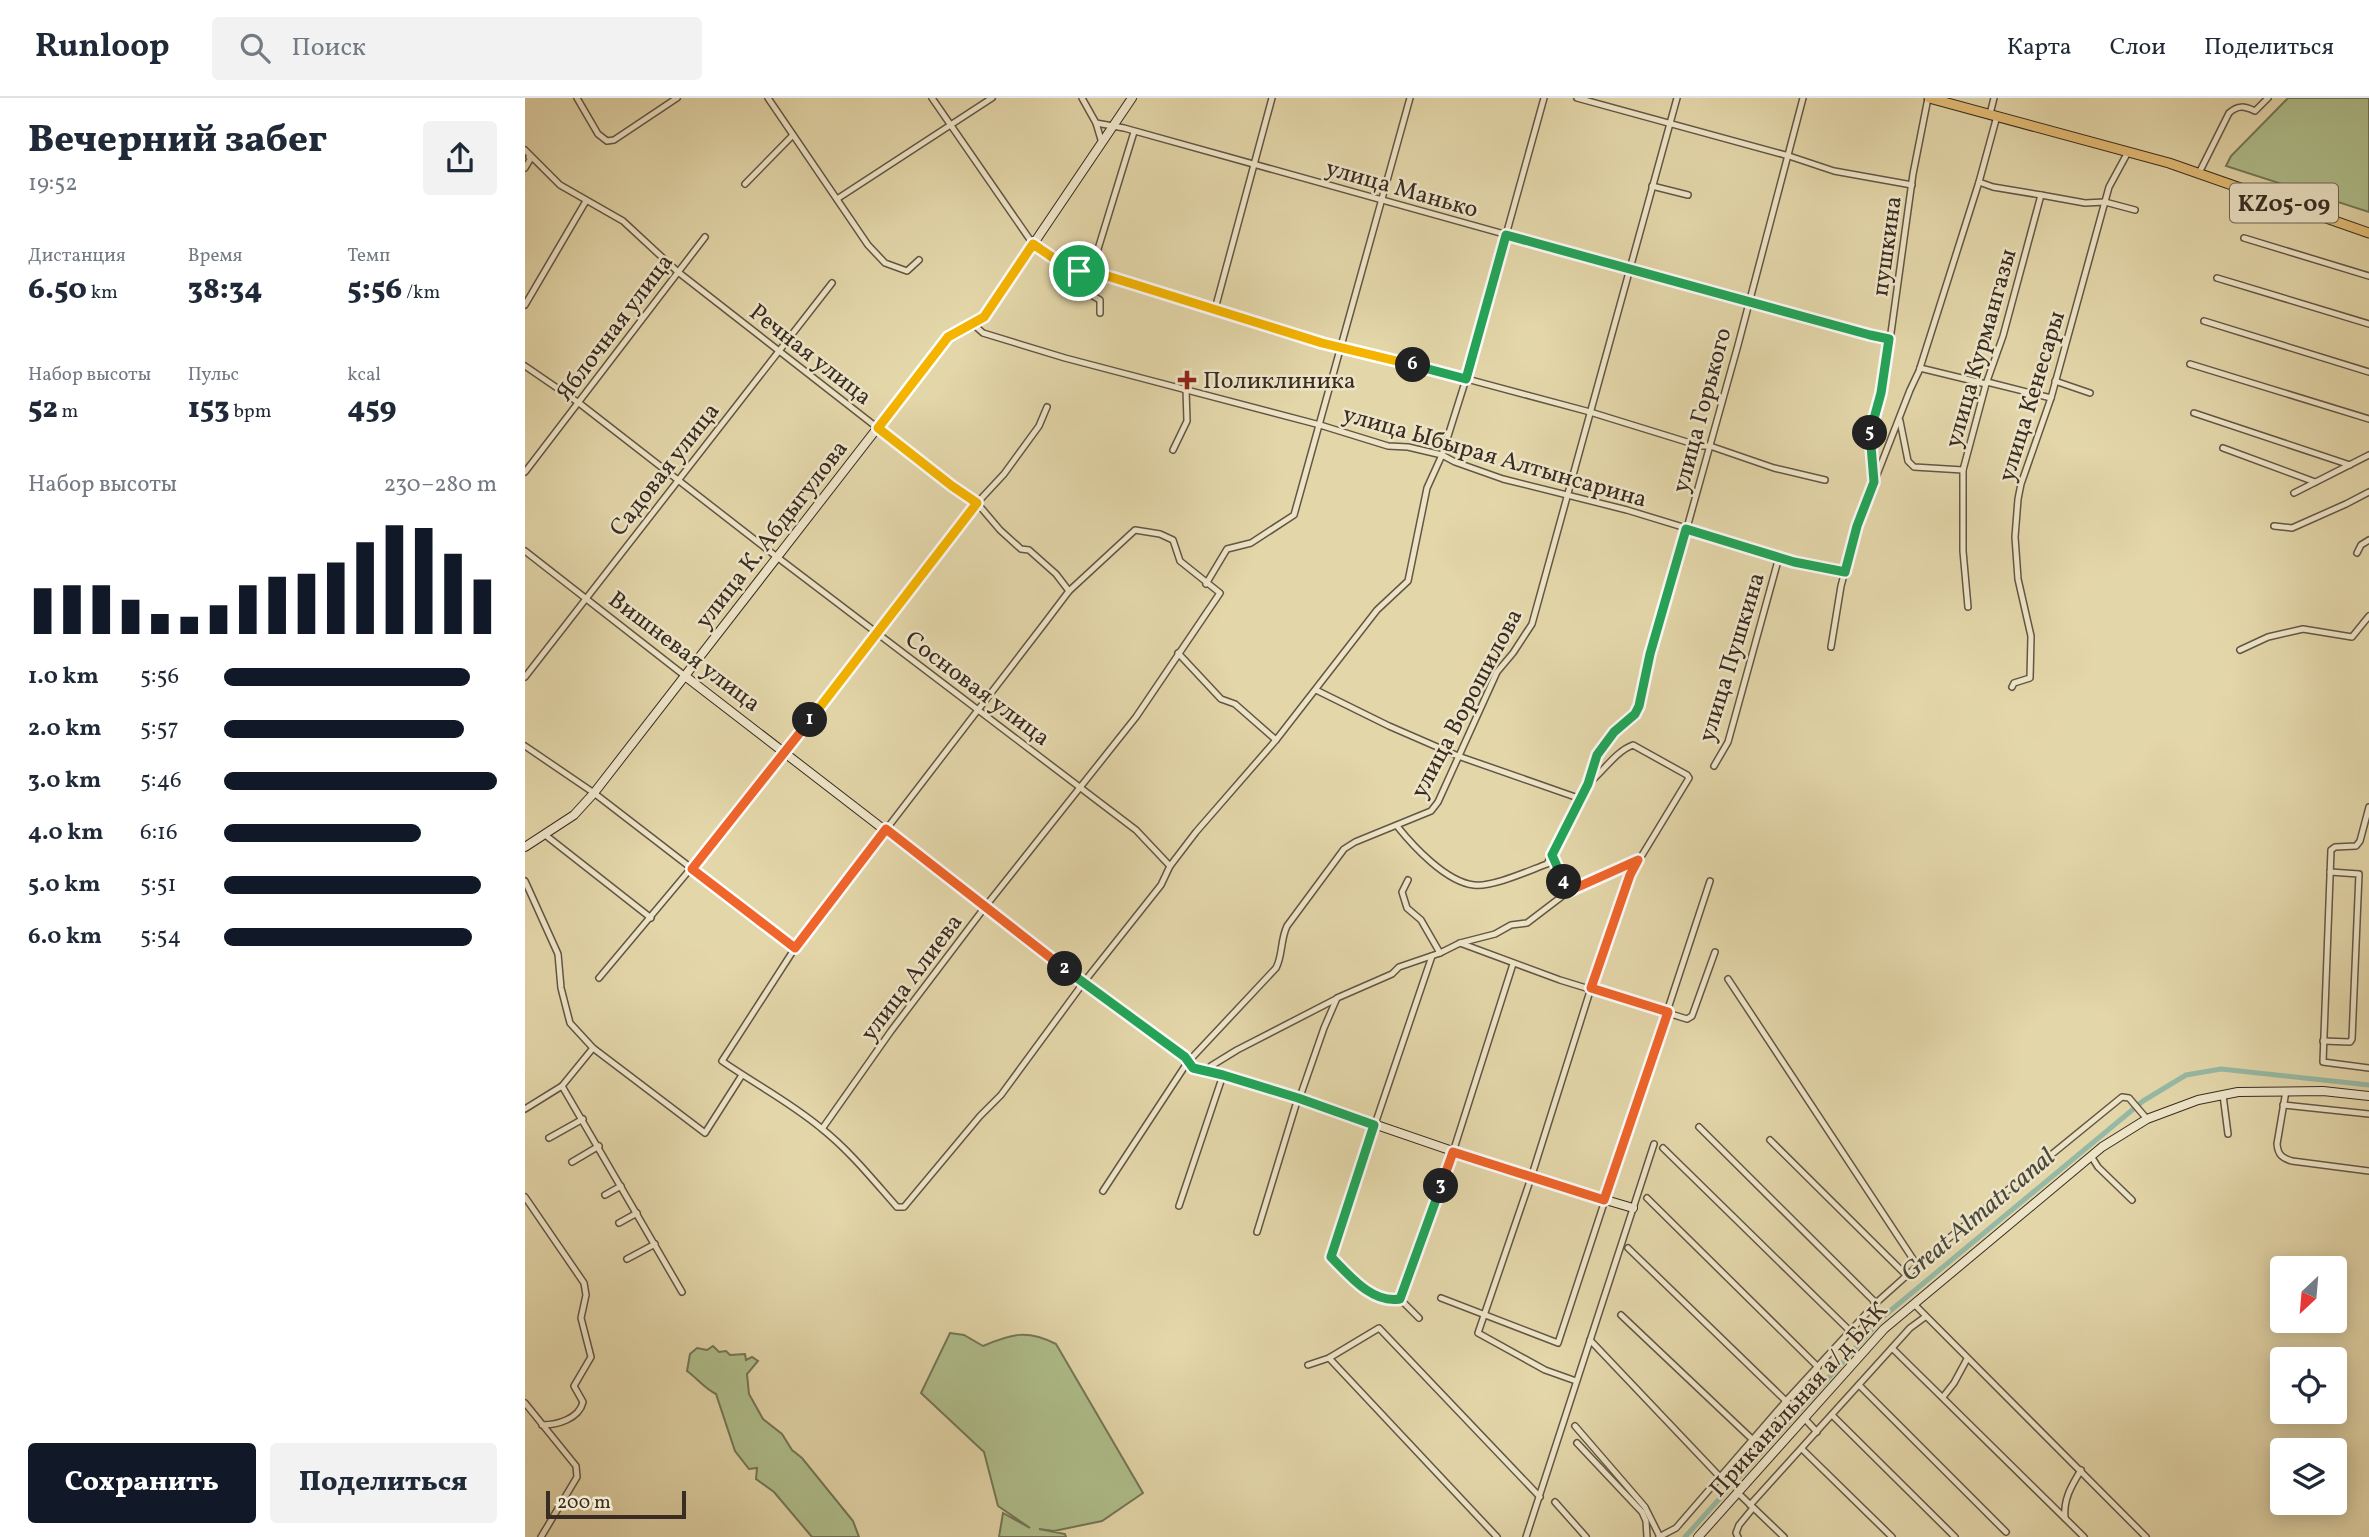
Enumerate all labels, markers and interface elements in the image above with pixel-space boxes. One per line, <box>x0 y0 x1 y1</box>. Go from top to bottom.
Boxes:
search box <box>212 17 702 80</box>
text: Runloop <box>35 25 170 71</box>
icon: search <box>236 29 274 67</box>
text: Поиск <box>292 30 366 66</box>
text: Карта <box>2007 31 2072 65</box>
text: Слои <box>2110 31 2166 65</box>
text: Поделиться <box>2204 31 2334 65</box>
text: Вечерний забег <box>28 115 327 168</box>
button: share <box>423 121 497 195</box>
street label: улица Манько <box>1321 152 1482 228</box>
text: 19:52 <box>28 168 78 200</box>
road number: KZ05-09 <box>2230 184 2338 222</box>
street label: пушкина <box>1864 194 1912 298</box>
pin <box>1049 241 1109 301</box>
text: Дистанция <box>28 243 126 269</box>
text: Время <box>188 243 242 269</box>
text: Темп <box>347 243 390 269</box>
street label: улица Курмангазы <box>1937 245 2027 452</box>
street label: Яблочная улица <box>549 247 682 409</box>
icon: arrive <box>1060 252 1098 290</box>
text: 6.50 <box>28 269 87 311</box>
text: 38:34 <box>188 269 262 311</box>
text: 5:56 <box>347 269 402 311</box>
text: km <box>87 280 118 306</box>
text: /km <box>402 280 440 306</box>
street label: Речная улица <box>741 297 878 414</box>
street label: улица Кенесары <box>1991 307 2075 486</box>
street label: улица Горького <box>1665 324 1741 497</box>
pin: 6 <box>1395 348 1431 382</box>
text: 6 <box>1407 351 1418 377</box>
text: Набор высоты <box>28 362 151 388</box>
text: Пульс <box>188 362 239 388</box>
text: kcal <box>347 362 381 388</box>
place label: Поликлиника <box>1203 365 1356 399</box>
marker: Поликлиника <box>1177 370 1197 390</box>
text: 52 <box>28 388 58 430</box>
text: 153 <box>188 388 230 430</box>
text: 459 <box>347 388 397 430</box>
street label: Садовая улица <box>602 396 729 544</box>
street label: улица Ыбырая Алтынсарина <box>1338 398 1651 518</box>
text: m <box>58 399 78 425</box>
text: bpm <box>230 399 271 425</box>
pin: 5 <box>1853 416 1887 450</box>
text: 5 <box>1865 419 1874 445</box>
street label: улица К. Абдыгулова <box>688 434 857 637</box>
text: Набор высоты <box>28 469 177 501</box>
text: 230–280 m <box>384 469 497 501</box>
street label: улица Пушкина <box>1691 569 1775 747</box>
street label: Вишневая улица <box>600 584 767 721</box>
street label: улица Ворошилова <box>1403 603 1532 805</box>
street label: Сосновая улица <box>897 624 1057 756</box>
text: 1.0 km <box>28 661 99 693</box>
text: 5:56 <box>140 661 179 693</box>
pin: 1 <box>793 702 827 738</box>
text: 1 <box>806 706 813 732</box>
text: 2.0 km <box>28 713 101 745</box>
text: 5:57 <box>140 713 179 745</box>
text: 3.0 km <box>28 765 101 797</box>
text: 5:46 <box>140 765 182 797</box>
text: 4.0 km <box>28 817 103 849</box>
text: 6:16 <box>140 817 178 849</box>
pin: 4 <box>1546 864 1581 900</box>
text: 4 <box>1558 868 1569 894</box>
text: 5.0 km <box>28 869 101 901</box>
text: 5:51 <box>140 869 176 901</box>
street label: улица Алиева <box>853 907 972 1049</box>
text: 6.0 km <box>28 921 102 953</box>
text: 5:54 <box>140 921 181 953</box>
pin: 2 <box>1047 952 1083 986</box>
text: 2 <box>1060 955 1069 981</box>
water label: Great Almatı canal <box>1893 1140 2064 1291</box>
pin: 3 <box>1423 1168 1459 1204</box>
text: 3 <box>1436 1172 1445 1198</box>
north arrow <box>2270 1256 2347 1334</box>
map controls <box>2270 1256 2347 1515</box>
street label: Приканальная а/д БАК <box>1702 1295 1897 1506</box>
button: locate <box>2270 1347 2347 1424</box>
button: layers <box>2270 1438 2347 1515</box>
button: Сохранить <box>28 1443 256 1523</box>
button: Поделиться <box>270 1443 497 1523</box>
scale bar <box>546 1488 686 1520</box>
text: 200 m <box>557 1490 611 1516</box>

